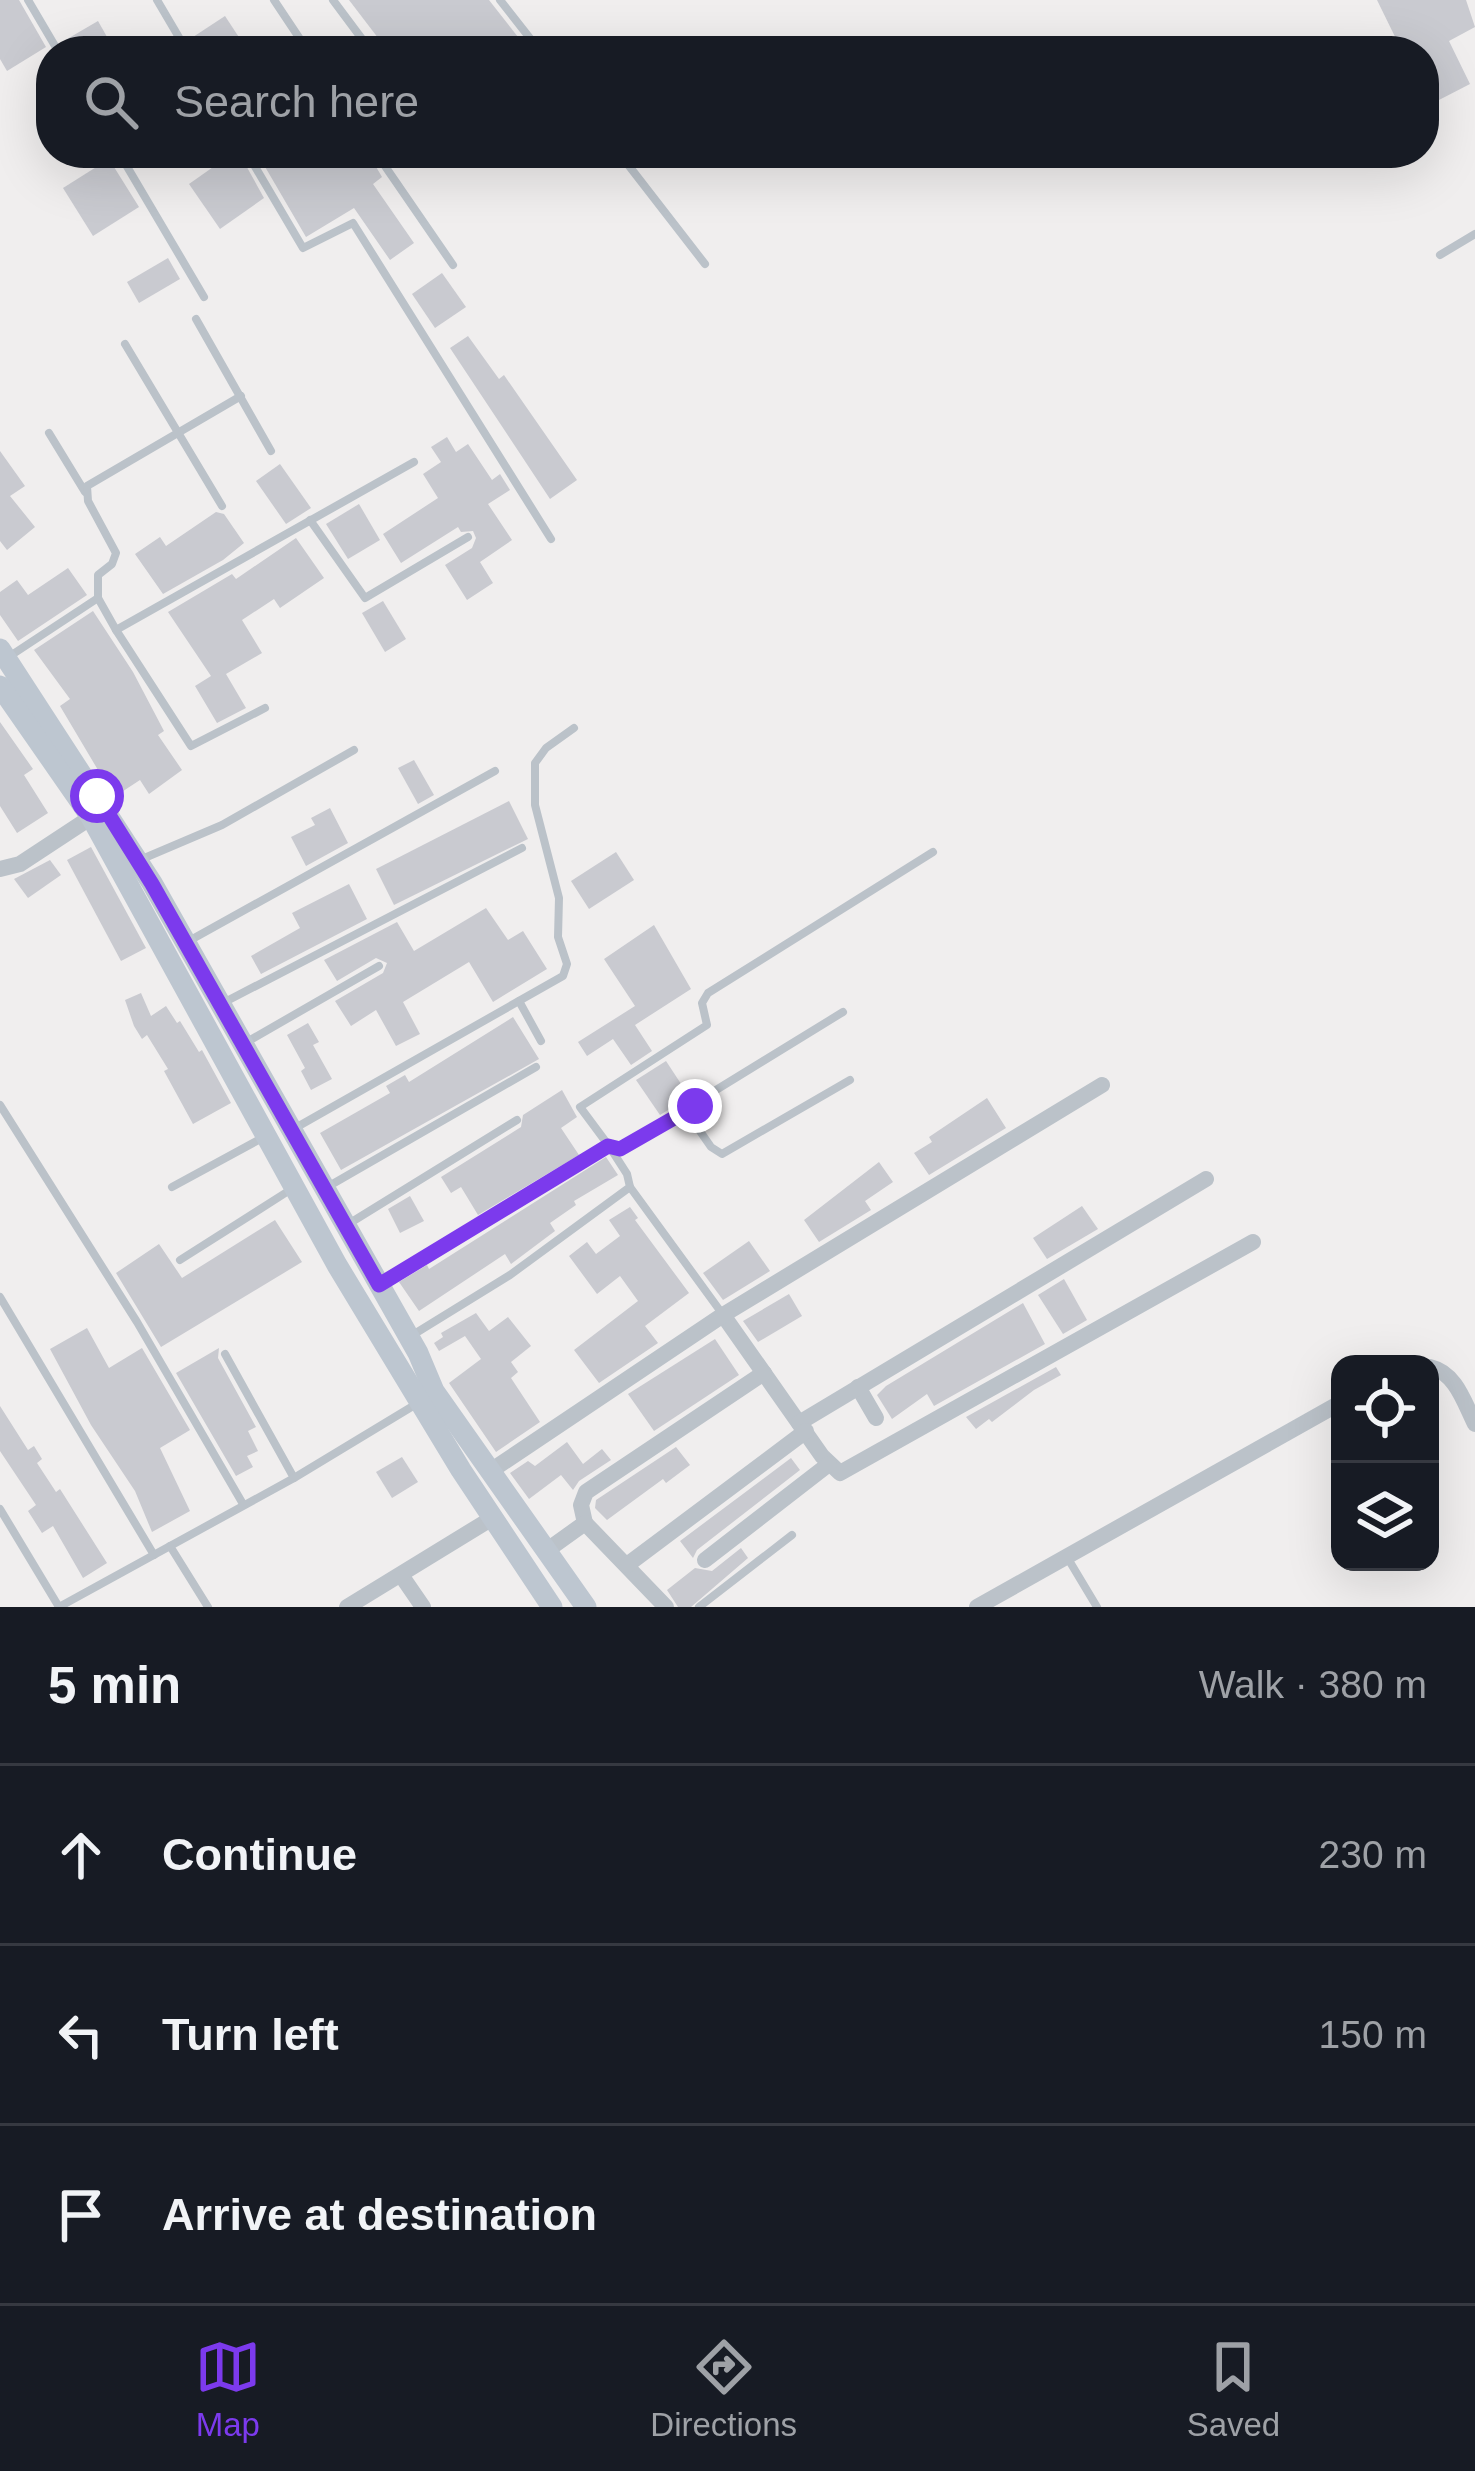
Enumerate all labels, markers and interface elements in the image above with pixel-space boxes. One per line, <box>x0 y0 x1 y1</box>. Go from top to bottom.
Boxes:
search box <box>36 36 1439 168</box>
icon: search <box>78 69 144 135</box>
text: Search here <box>174 76 419 127</box>
route start <box>70 769 124 823</box>
route end <box>668 1079 722 1133</box>
map controls <box>1331 1355 1439 1571</box>
button: locate <box>1331 1355 1439 1463</box>
button: layers <box>1331 1463 1439 1571</box>
text: 5 min <box>48 1657 181 1714</box>
text: Walk · 380 m <box>1199 1663 1427 1706</box>
icon: ahead <box>48 1822 114 1888</box>
text: Continue <box>162 1829 357 1880</box>
text: 230 m <box>1319 1833 1427 1876</box>
icon: left <box>48 2002 114 2068</box>
text: Turn left <box>162 2009 339 2060</box>
text: 150 m <box>1319 2013 1427 2056</box>
icon: arrive <box>48 2182 114 2248</box>
text: Arrive at destination <box>162 2189 597 2240</box>
tab: Map <box>195 2334 261 2444</box>
tab: Directions <box>650 2334 797 2444</box>
tab: Saved <box>1187 2334 1280 2444</box>

